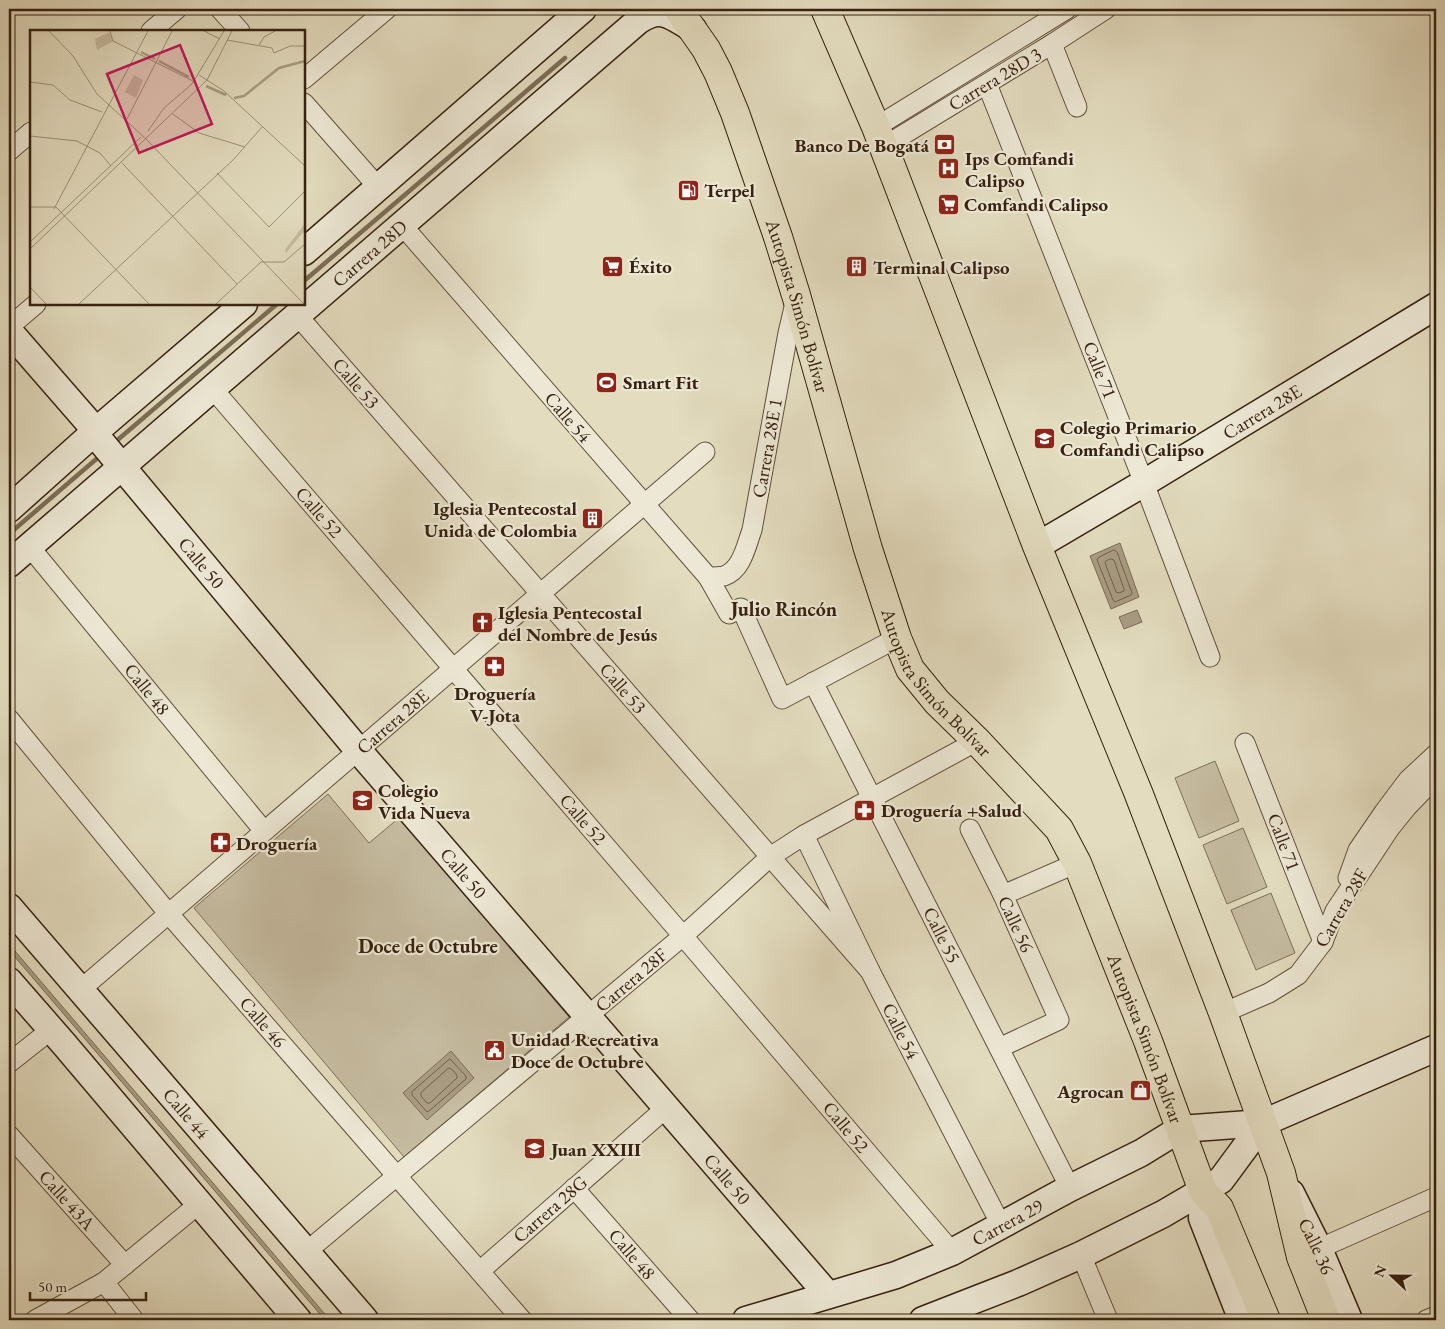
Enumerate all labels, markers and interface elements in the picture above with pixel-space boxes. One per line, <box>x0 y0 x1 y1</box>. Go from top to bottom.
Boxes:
inset map <box>30 30 305 305</box>
street label: Carrera 28D 3 <box>944 41 1046 117</box>
place label: Banco De Bogatá <box>795 133 930 158</box>
bank icon: Banco De Bogatá <box>933 133 957 157</box>
place label: Ips Comfandi Calipso <box>965 146 1074 193</box>
hospital icon: Ips Comfandi Calipso <box>937 157 961 181</box>
fuel station icon: Terpel <box>676 178 700 202</box>
place label: Terpel <box>704 178 756 203</box>
supermarket icon: Comfandi Calipso <box>936 192 960 216</box>
place label: Comfandi Calipso <box>964 192 1108 217</box>
street label: Carrera 28D <box>326 214 412 292</box>
street label: Autopista Simón Bolívar <box>760 215 836 396</box>
supermarket icon: Éxito <box>601 254 625 278</box>
place label: Éxito <box>629 254 672 279</box>
building icon: Terminal Calipso <box>845 255 869 279</box>
place label: Terminal Calipso <box>873 255 1010 280</box>
street label: Calle 71 <box>1077 338 1123 402</box>
street label: Calle 53 <box>327 352 385 414</box>
sports icon: Smart Fit <box>595 370 619 394</box>
place label: Smart Fit <box>623 370 699 395</box>
street label: Carrera 28E <box>1218 378 1306 445</box>
street label: Calle 54 <box>539 386 598 448</box>
street label: Carrera 28E 1 <box>746 396 788 500</box>
place label: Colegio Primario Comfandi Calipso <box>1060 415 1204 462</box>
school or university icon: Colegio Primario Comfandi Calipso <box>1032 426 1056 450</box>
street label: Calle 52 <box>290 481 348 543</box>
place label: Iglesia Pentecostal Unida de Colombia <box>424 496 578 543</box>
building icon: Iglesia Pentecostal Unida de Colombia <box>581 507 605 531</box>
street label: Calle 50 <box>173 532 231 594</box>
district label: Julio Rincón <box>729 596 837 622</box>
place label: Iglesia Pentecostal del Nombre de Jesús <box>498 600 658 647</box>
street label: Autopista Simón Bolívar <box>875 604 998 762</box>
church icon: Iglesia Pentecostal del Nombre de Jesús <box>470 611 494 635</box>
pharmacy icon: Droguería V-Jota <box>483 655 507 679</box>
street label: Calle 53 <box>594 657 652 719</box>
street label: Calle 48 <box>119 658 175 720</box>
place label: Droguería V-Jota <box>454 681 536 728</box>
street label: Carrera 28E <box>351 683 434 759</box>
place label: Colegio Vida Nueva <box>378 778 471 825</box>
street label: Calle 52 <box>554 788 612 850</box>
school or university icon: Colegio Vida Nueva <box>350 789 374 813</box>
pharmacy icon: Droguería +Salud <box>853 798 877 822</box>
place label: Droguería +Salud <box>881 798 1023 823</box>
street label: Calle 71 <box>1262 810 1306 874</box>
pharmacy icon: Droguería <box>208 831 232 855</box>
place label: Droguería <box>236 831 318 856</box>
street label: Calle 50 <box>435 842 493 903</box>
street label: Carrera 28F <box>1308 864 1374 952</box>
street label: Calle 56 <box>992 892 1040 956</box>
street label: Calle 55 <box>917 903 967 967</box>
district label: Doce de Octubre <box>358 933 498 959</box>
street label: Carrera 28F <box>590 942 673 1017</box>
street label: Autopista Simón Bolívar <box>1102 949 1190 1127</box>
street label: Calle 46 <box>234 991 292 1053</box>
street label: Calle 54 <box>876 999 926 1064</box>
place label: Unidad Recreativa Doce de Octubre <box>511 1027 660 1074</box>
public building icon: Unidad Recreativa Doce de Octubre <box>483 1038 507 1062</box>
place label: Agrocan <box>1056 1079 1124 1104</box>
shop icon: Agrocan <box>1128 1079 1152 1103</box>
street label: Calle 44 <box>158 1082 216 1144</box>
street label: Calle 52 <box>817 1096 875 1158</box>
school or university icon: Juan XXIII <box>523 1137 547 1161</box>
place label: Juan XXIII <box>549 1137 641 1162</box>
street label: Calle 50 <box>699 1148 757 1209</box>
street label: Calle 43A <box>33 1165 101 1236</box>
street label: Carrera 28G <box>507 1170 593 1248</box>
street label: Carrera 29 <box>967 1193 1047 1251</box>
street label: Calle 36 <box>1293 1213 1341 1278</box>
street label: Calle 48 <box>603 1223 661 1285</box>
north arrow <box>1368 1252 1418 1302</box>
text: N <box>1369 1262 1391 1280</box>
scale bar <box>30 1269 146 1301</box>
text: 50 m <box>38 1277 67 1296</box>

